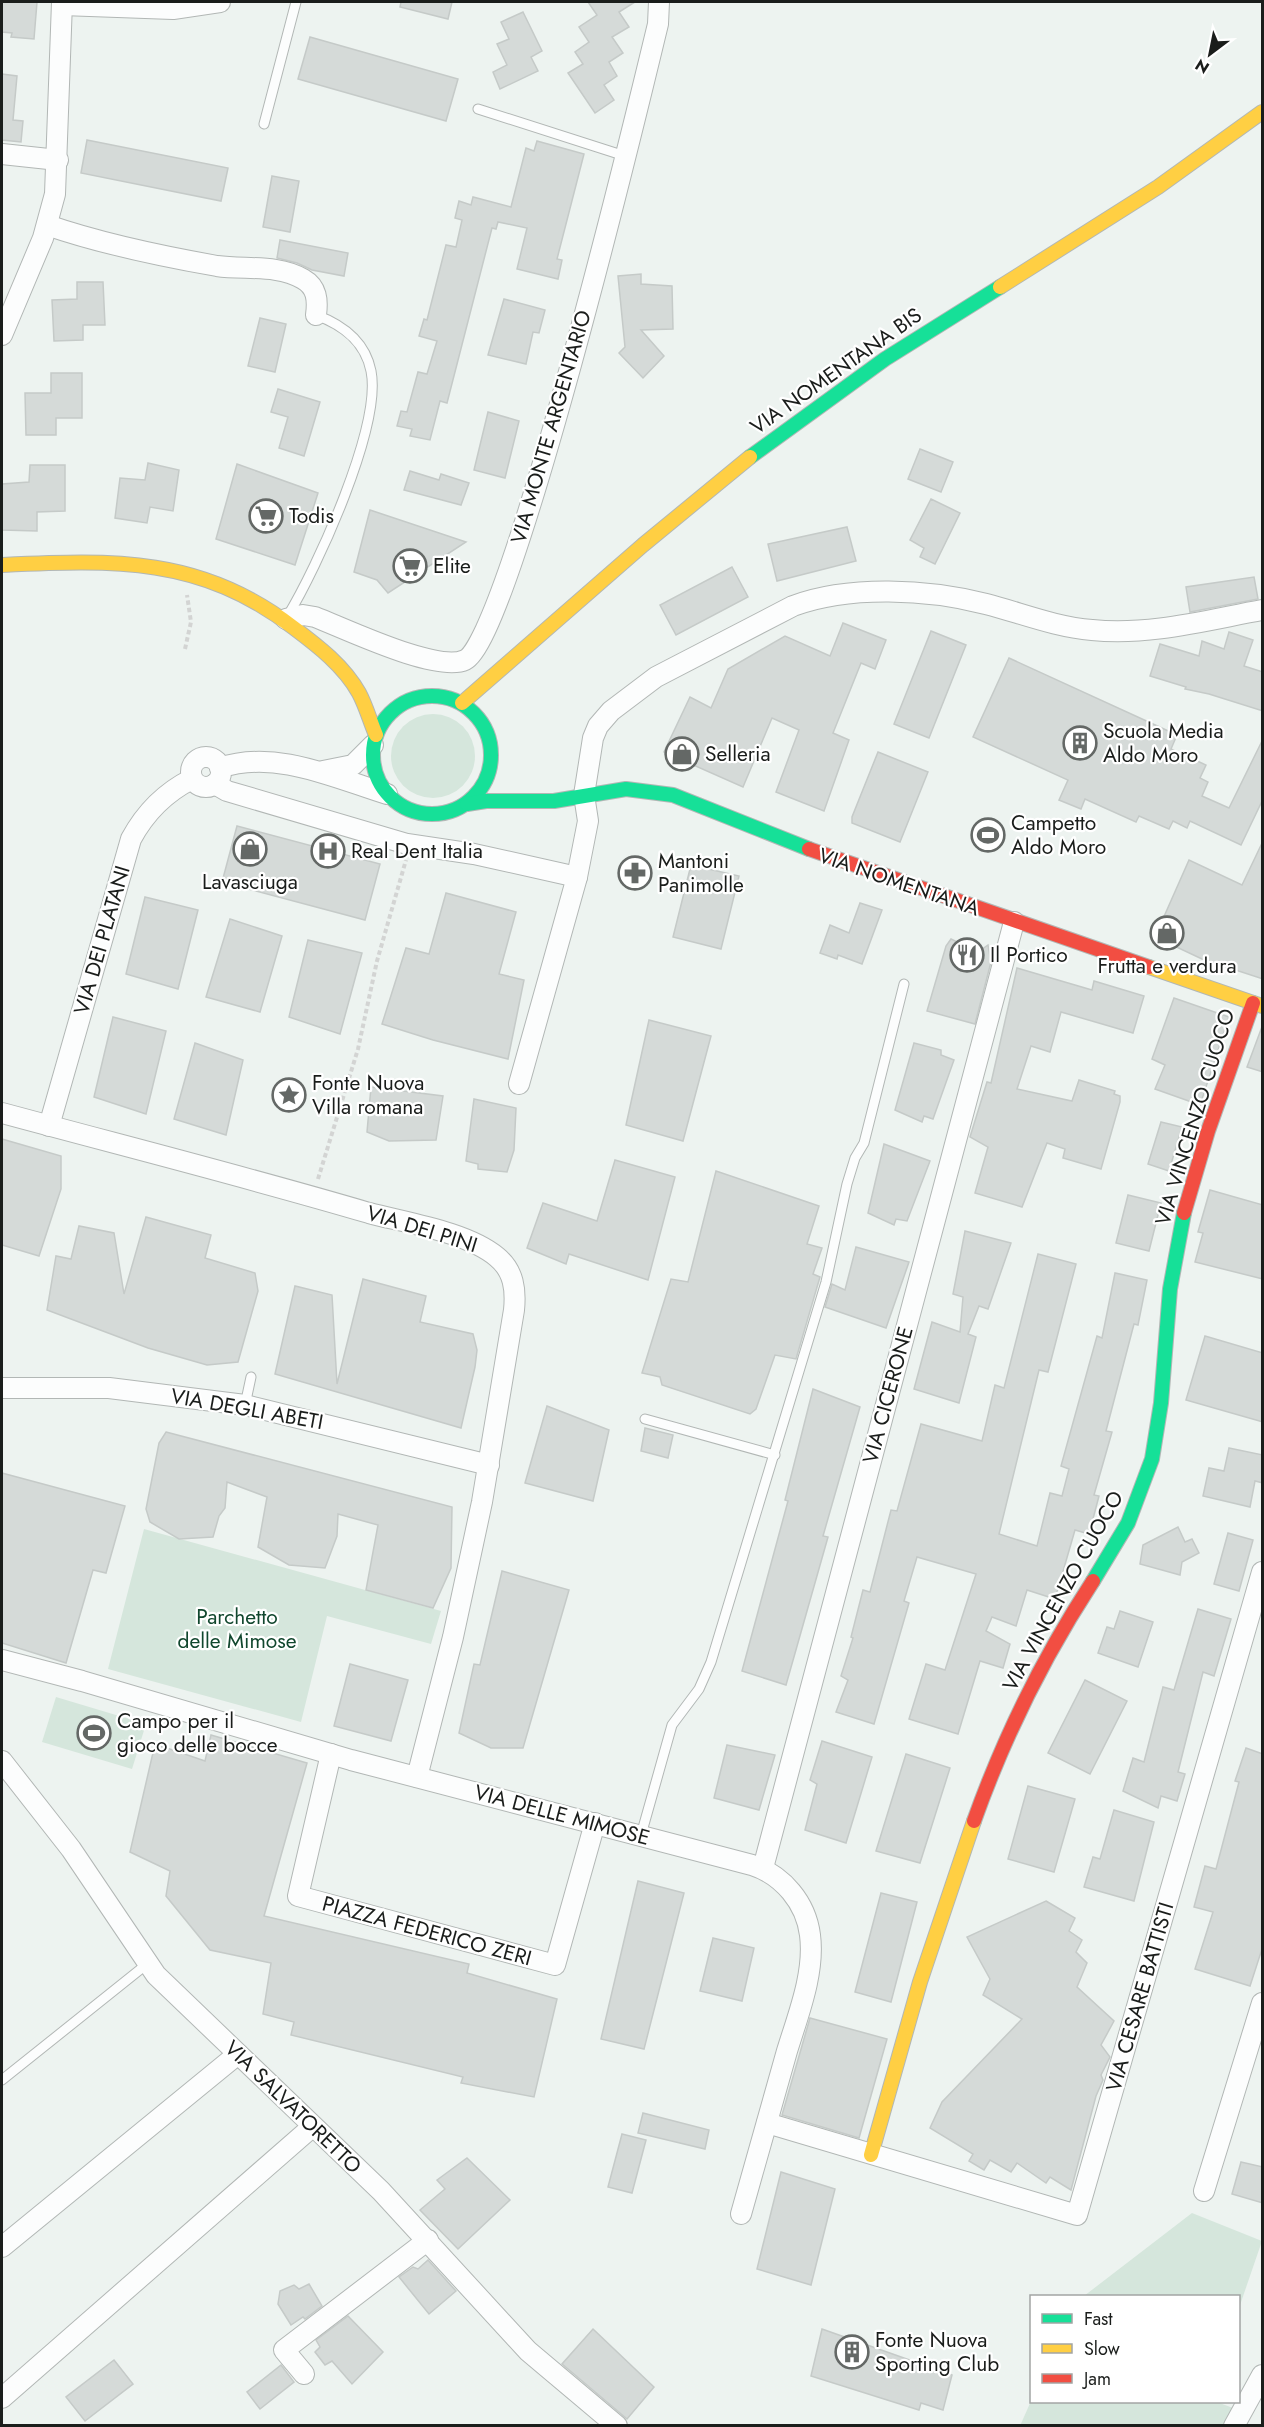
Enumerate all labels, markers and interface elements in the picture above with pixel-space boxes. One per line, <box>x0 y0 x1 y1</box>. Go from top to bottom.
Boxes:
north arrow <box>1180 24 1240 84</box>
text: N <box>1191 53 1214 79</box>
street label: VIA NOMENTANA BIS <box>744 300 928 442</box>
street label: VIA MONTE ARGENTARIO <box>503 307 599 547</box>
supermarket icon: Todis <box>248 498 284 534</box>
place label: Todis <box>289 501 334 531</box>
supermarket icon: Elite <box>392 548 428 584</box>
place label: Elite <box>433 551 471 581</box>
place label: Scuola Media Aldo Moro <box>1103 716 1224 770</box>
building icon: Scuola Media Aldo Moro <box>1062 725 1098 761</box>
shop icon: Selleria <box>664 736 700 772</box>
place label: Selleria <box>705 739 771 769</box>
place label: Campetto Aldo Moro <box>1011 808 1106 862</box>
sports icon: Campetto Aldo Moro <box>970 817 1006 853</box>
shop icon: Lavasciuga <box>232 831 268 867</box>
hospital icon: Real Dent Italia <box>310 833 346 869</box>
place label: Real Dent Italia <box>351 836 483 866</box>
street label: VIA NOMENTANA <box>814 840 984 924</box>
place label: Mantoni Panimolle <box>658 846 744 900</box>
pharmacy icon: Mantoni Panimolle <box>617 855 653 891</box>
street label: VIA DEI PLATANI <box>66 862 138 1018</box>
place label: Lavasciuga <box>202 867 298 897</box>
shop icon: Frutta e verdura <box>1149 915 1185 951</box>
restaurant icon: Il Portico <box>949 937 985 973</box>
place label: Il Portico <box>990 940 1068 970</box>
place label: Frutta e verdura <box>1097 951 1237 981</box>
street label: VIA VINCENZO CUOCO <box>1148 1005 1242 1229</box>
place label: Fonte Nuova Villa romana <box>312 1068 424 1122</box>
place icon: Fonte Nuova Villa romana <box>271 1077 307 1113</box>
street label: VIA DEI PINI <box>363 1198 481 1260</box>
street label: VIA CICERONE <box>855 1323 921 1467</box>
street label: VIA DEGLI ABETI <box>168 1381 326 1437</box>
street label: VIA VINCENZO CUOCO <box>995 1485 1131 1697</box>
park label: Parchetto delle Mimose <box>177 1602 297 1656</box>
place label: Campo per il gioco delle bocce <box>117 1706 278 1760</box>
sports icon: Campo per il gioco delle bocce <box>76 1715 112 1751</box>
street label: VIA DELLE MIMOSE <box>471 1777 653 1853</box>
street label: PIAZZA FEDERICO ZERI <box>319 1889 535 1973</box>
street label: VIA CESARE BATTISTI <box>1099 1899 1181 2095</box>
street label: VIA SALVATORETTO <box>218 2034 368 2180</box>
legend <box>1030 2295 1240 2403</box>
text: Fast <box>1084 2306 1113 2332</box>
place label: Fonte Nuova Sporting Club <box>875 2325 999 2379</box>
building icon: Fonte Nuova Sporting Club <box>834 2334 870 2370</box>
text: Slow <box>1084 2336 1121 2362</box>
text: Jam <box>1082 2366 1111 2392</box>

